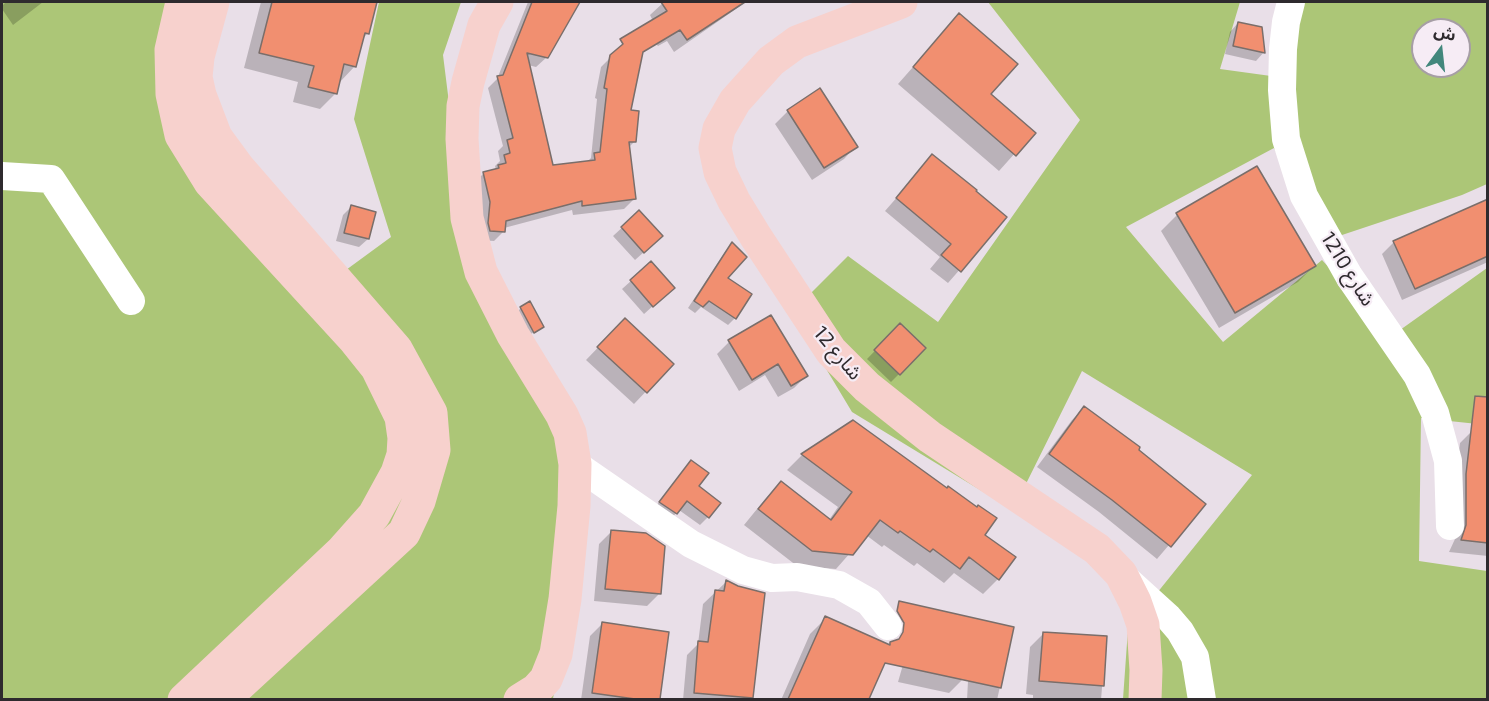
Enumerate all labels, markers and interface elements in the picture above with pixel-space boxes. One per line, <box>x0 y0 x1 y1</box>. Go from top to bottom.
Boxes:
north arrow <box>1411 18 1471 78</box>
text: ش <box>1432 20 1458 44</box>
street label: شارع 1210 <box>1316 228 1380 310</box>
street label: شارع 12 <box>809 321 867 385</box>

